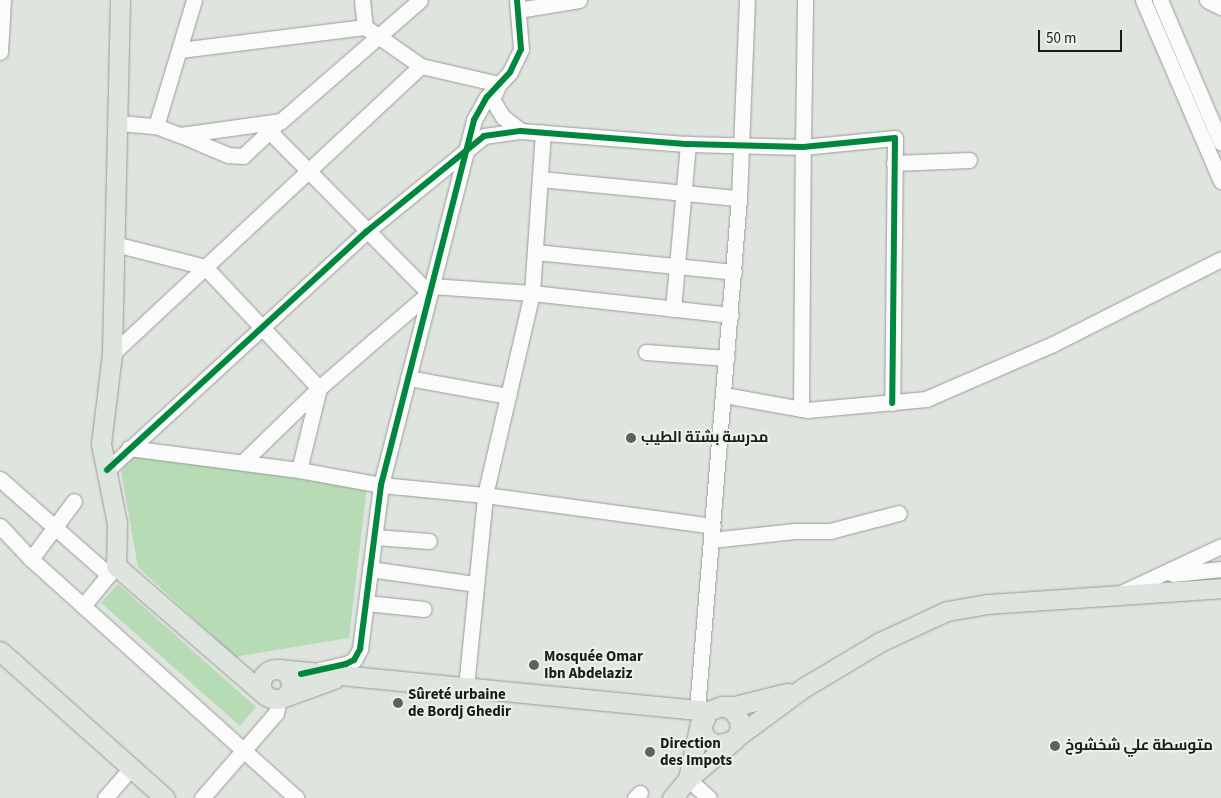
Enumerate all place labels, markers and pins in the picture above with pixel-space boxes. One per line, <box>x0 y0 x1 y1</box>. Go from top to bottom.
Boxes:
place label: مدرسة بشتة الطيب <box>641 429 768 447</box>
marker: مدرسة بشتة الطيب <box>625 432 637 444</box>
place label: Mosquée Omar Ibn Abdelaziz <box>544 647 643 682</box>
marker: Mosquée Omar Ibn Abdelaziz <box>528 659 540 671</box>
place label: Sûreté urbaine de Bordj Ghedir <box>408 685 511 720</box>
marker: Sûreté urbaine de Bordj Ghedir <box>392 697 404 709</box>
place label: Direction des Impots <box>660 734 732 769</box>
place label: متوسطة علي شخشوخ <box>1065 737 1213 755</box>
marker: متوسطة علي شخشوخ <box>1049 740 1061 752</box>
marker: Direction des Impots <box>644 746 656 758</box>

